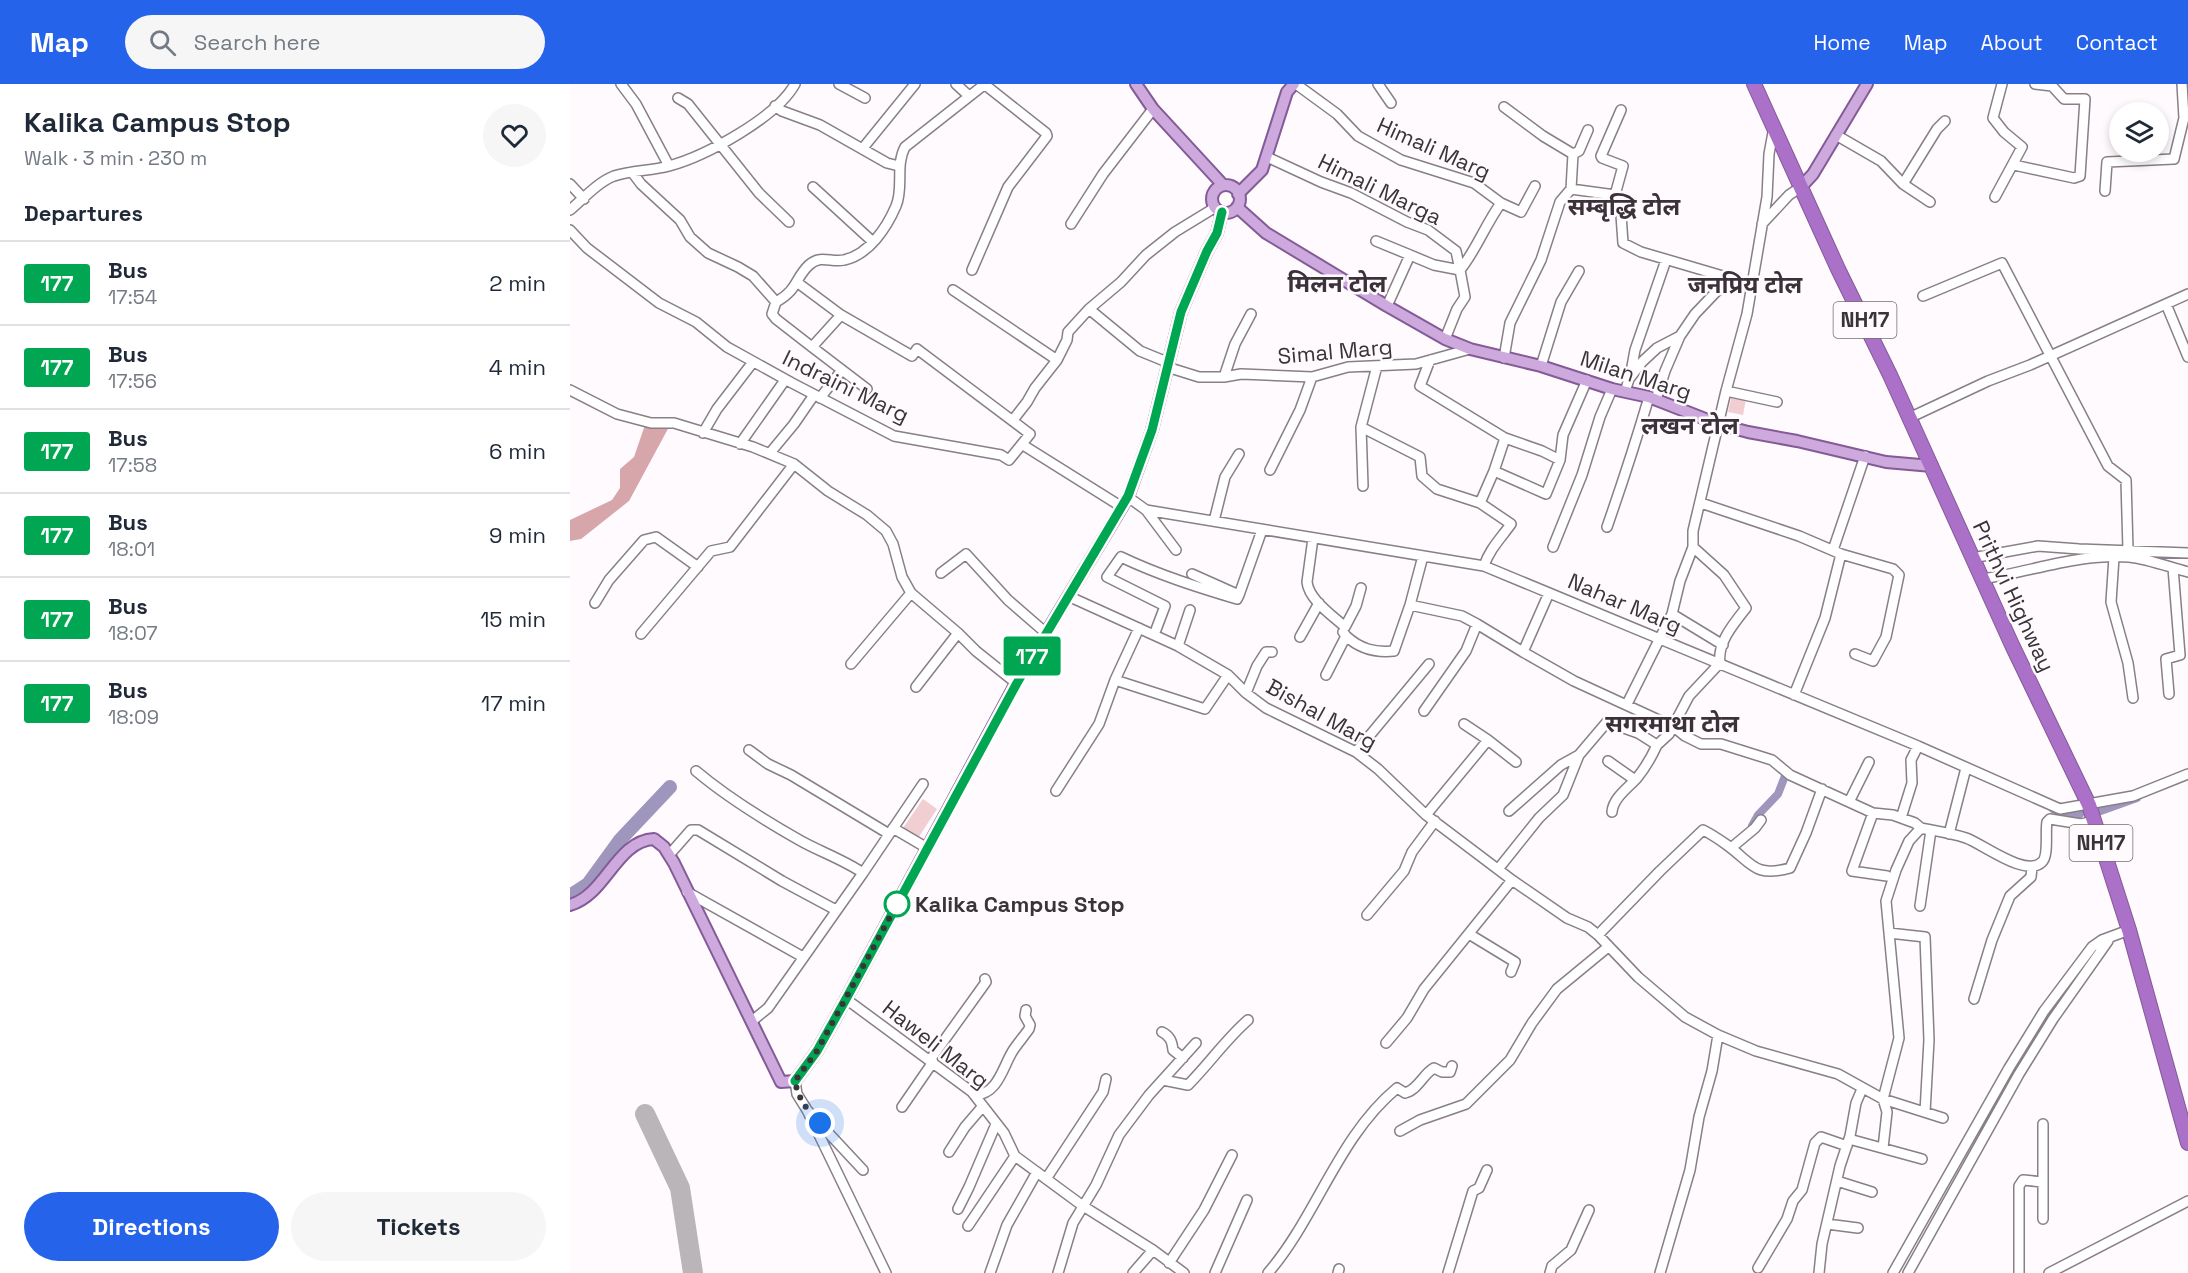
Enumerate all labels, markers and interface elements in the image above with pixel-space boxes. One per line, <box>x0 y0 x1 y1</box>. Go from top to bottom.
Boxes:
search box <box>125 15 545 69</box>
text: Map <box>30 24 89 60</box>
icon: search <box>146 26 179 59</box>
text: Search here <box>194 28 321 56</box>
text: Home <box>1813 29 1871 56</box>
text: Map <box>1904 29 1948 56</box>
text: About <box>1981 29 2043 56</box>
text: Contact <box>2076 29 2158 56</box>
map controls <box>2109 102 2169 162</box>
button: layers <box>2109 102 2169 162</box>
text: Kalika Campus Stop <box>24 104 291 140</box>
button: heart <box>483 104 546 167</box>
street label: Himali Marg <box>1373 110 1495 186</box>
text: Walk · 3 min · 230 m <box>24 145 207 171</box>
street label: Himali Marga <box>1314 147 1447 231</box>
district label: सम्बृद्धि टोल <box>1568 191 1682 222</box>
text: Departures <box>24 199 143 227</box>
text: Bus <box>108 256 148 284</box>
district label: मिलन टोल <box>1288 268 1388 299</box>
text: 2 min <box>489 269 546 297</box>
district label: जनप्रिय टोल <box>1688 269 1804 300</box>
text: 177 <box>41 270 73 297</box>
text: 17:54 <box>108 284 157 310</box>
road number: NH17 <box>1834 302 1896 338</box>
street label: Simal Marg <box>1276 332 1394 370</box>
text: Bus <box>108 340 148 368</box>
street label: Indraini Marg <box>778 343 914 429</box>
street label: Milan Marg <box>1577 344 1695 406</box>
text: 4 min <box>489 353 546 381</box>
text: 177 <box>41 354 73 381</box>
text: 17:56 <box>108 368 157 394</box>
district label: लखन टोल <box>1641 410 1740 441</box>
text: Bus <box>108 424 148 452</box>
text: 6 min <box>489 437 546 465</box>
text: 177 <box>41 438 73 465</box>
text: 17:58 <box>108 452 157 478</box>
text: Bus <box>108 508 148 536</box>
street label: Prithvi Highway <box>1967 516 2061 676</box>
text: 9 min <box>489 521 546 549</box>
text: 177 <box>41 522 73 549</box>
text: 18:01 <box>108 536 155 562</box>
street label: Nahar Marg <box>1564 566 1686 640</box>
text: Bus <box>108 592 148 620</box>
text: 15 min <box>480 605 546 633</box>
text: 177 <box>41 606 73 633</box>
text: 18:07 <box>108 620 158 646</box>
line badge: 177 <box>998 636 1066 676</box>
text: 177 <box>1016 643 1048 670</box>
street label: Bishal Marg <box>1262 672 1382 756</box>
text: Bus <box>108 676 148 704</box>
text: 17 min <box>481 689 546 717</box>
text: 177 <box>41 690 73 717</box>
text: 18:09 <box>108 704 159 730</box>
district label: सगरमाथा टोल <box>1605 708 1740 739</box>
road number: NH17 <box>2070 825 2132 861</box>
place label: Kalika Campus Stop <box>915 890 1125 918</box>
marker: Kalika Campus Stop <box>884 891 910 917</box>
street label: Haweli Marg <box>877 994 995 1094</box>
your location <box>805 1108 835 1138</box>
button: Directions <box>24 1192 279 1261</box>
button: Tickets <box>291 1192 546 1261</box>

